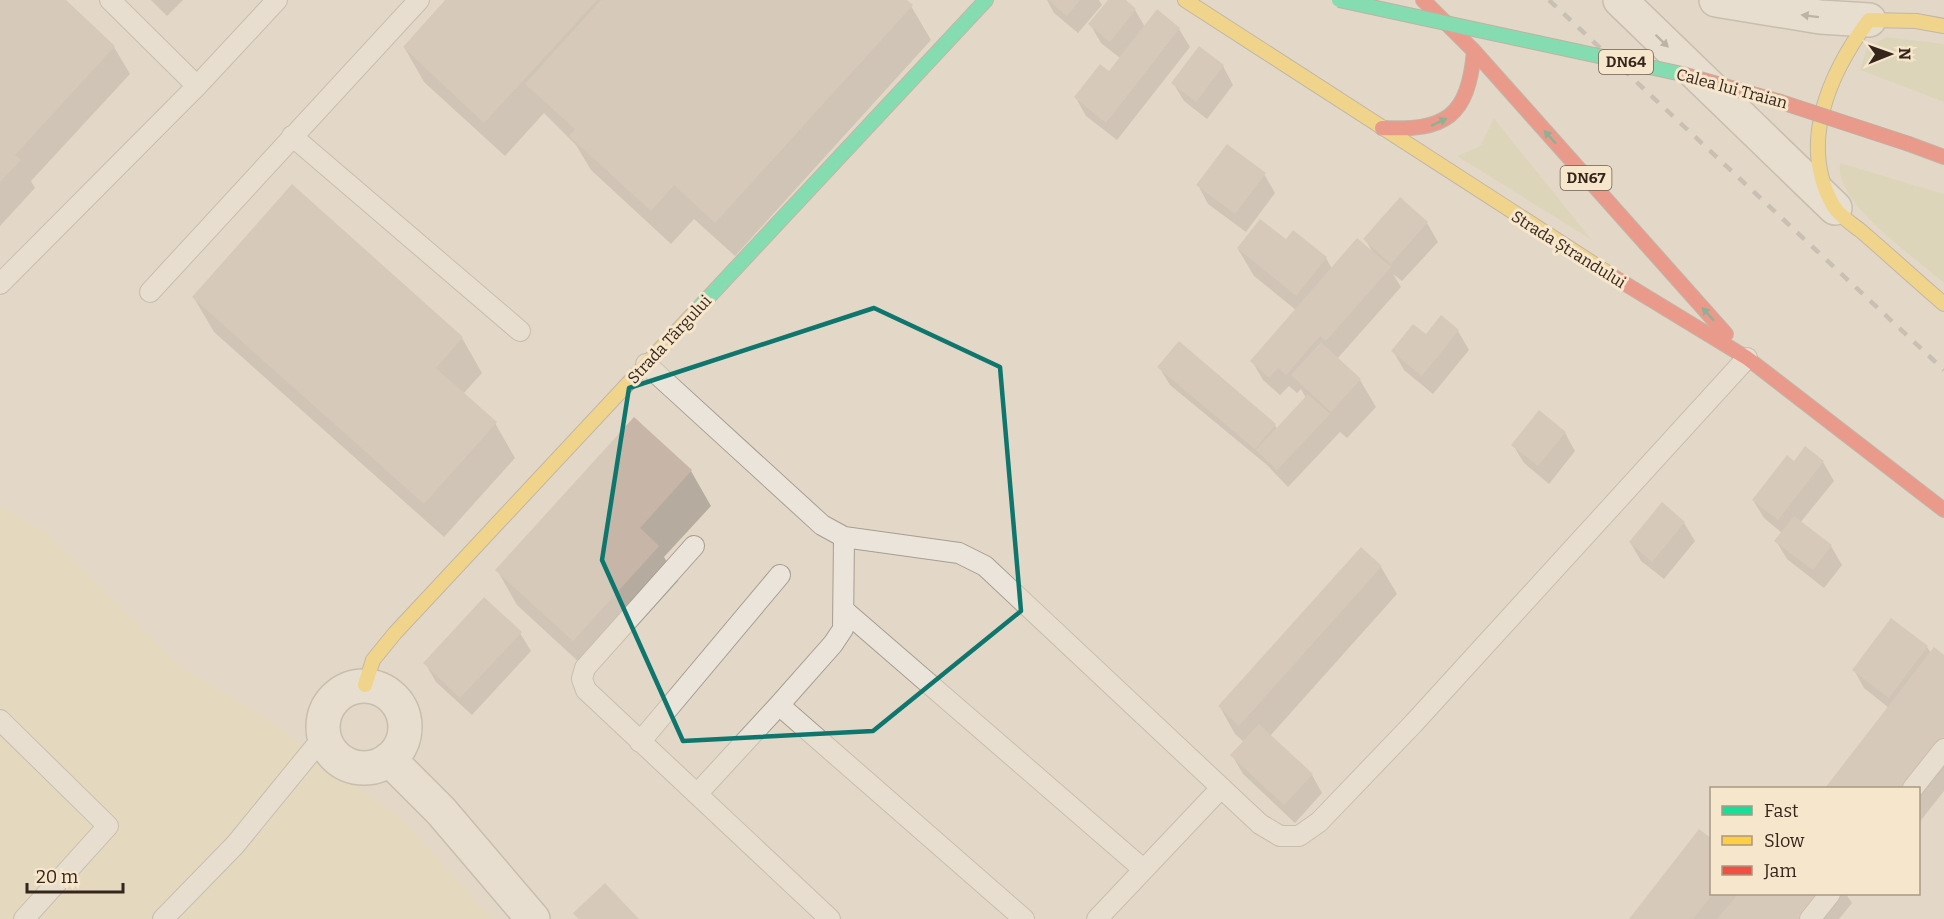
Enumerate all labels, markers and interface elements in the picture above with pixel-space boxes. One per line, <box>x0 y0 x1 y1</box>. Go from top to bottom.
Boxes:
one-way arrow <box>1801 11 1820 21</box>
north arrow <box>1860 24 1920 84</box>
one-way arrow <box>1654 33 1668 47</box>
text: N <box>1895 47 1914 60</box>
road number: DN64 <box>1599 50 1653 74</box>
street label: Calea lui Traian <box>1674 65 1790 112</box>
one-way arrow <box>1430 118 1448 128</box>
one-way arrow <box>1544 130 1557 145</box>
road number: DN67 <box>1560 166 1612 190</box>
street label: Strada Ștrandului <box>1508 207 1630 293</box>
street label: Strada Târgului <box>624 291 715 387</box>
one-way arrow <box>1702 307 1715 322</box>
legend <box>1710 787 1920 895</box>
text: Fast <box>1764 800 1799 822</box>
text: Slow <box>1764 830 1805 852</box>
scale bar <box>27 856 123 894</box>
text: Jam <box>1763 860 1797 882</box>
text: 20 m <box>36 866 78 888</box>

